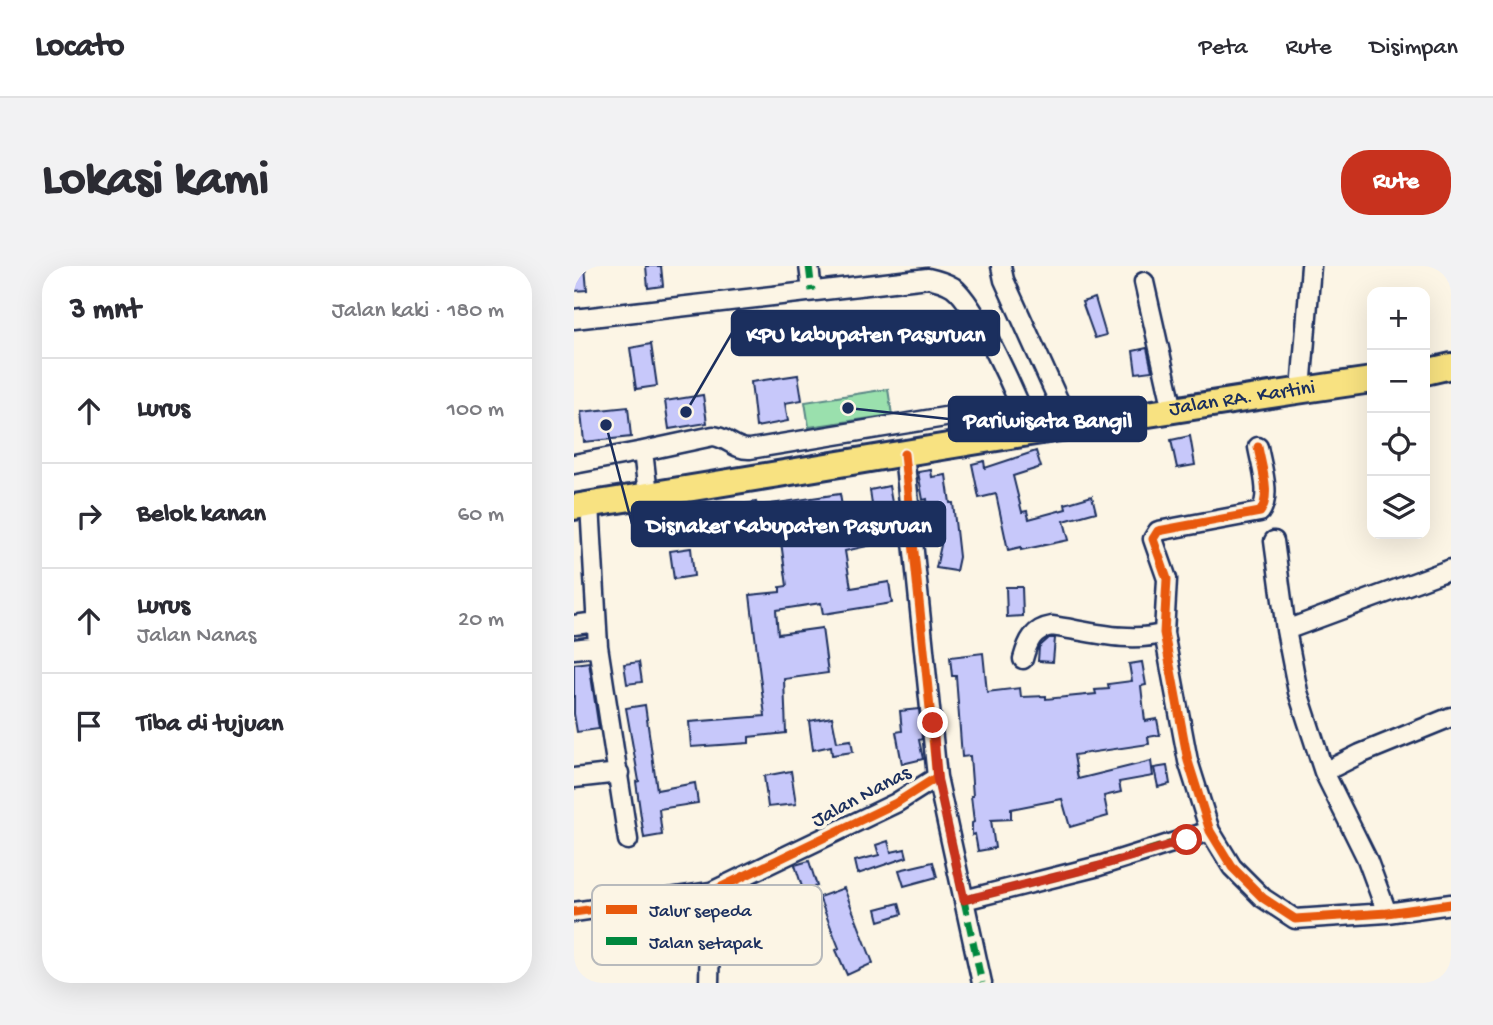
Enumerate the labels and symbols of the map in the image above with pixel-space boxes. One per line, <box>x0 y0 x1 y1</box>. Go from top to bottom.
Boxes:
callout: KPU kabupaten Pasuruan <box>732 311 999 355</box>
text: KPU kabupaten Pasuruan <box>745 323 987 350</box>
street label: Jalan RA. Kartini <box>1168 376 1317 423</box>
callout: Pariwisata Bangil <box>949 397 1146 441</box>
text: Pariwisata Bangil <box>962 409 1132 436</box>
callout: Disnaker Kabupaten Pasuruan <box>632 502 945 546</box>
text: Disnaker Kabupaten Pasuruan <box>644 514 933 541</box>
route end <box>917 707 948 738</box>
street label: Jalan Nanas <box>808 761 917 835</box>
route start <box>1171 824 1202 855</box>
legend <box>592 885 822 965</box>
text: Jalur sepeda <box>649 901 753 924</box>
text: Jalan setapak <box>649 933 763 956</box>

